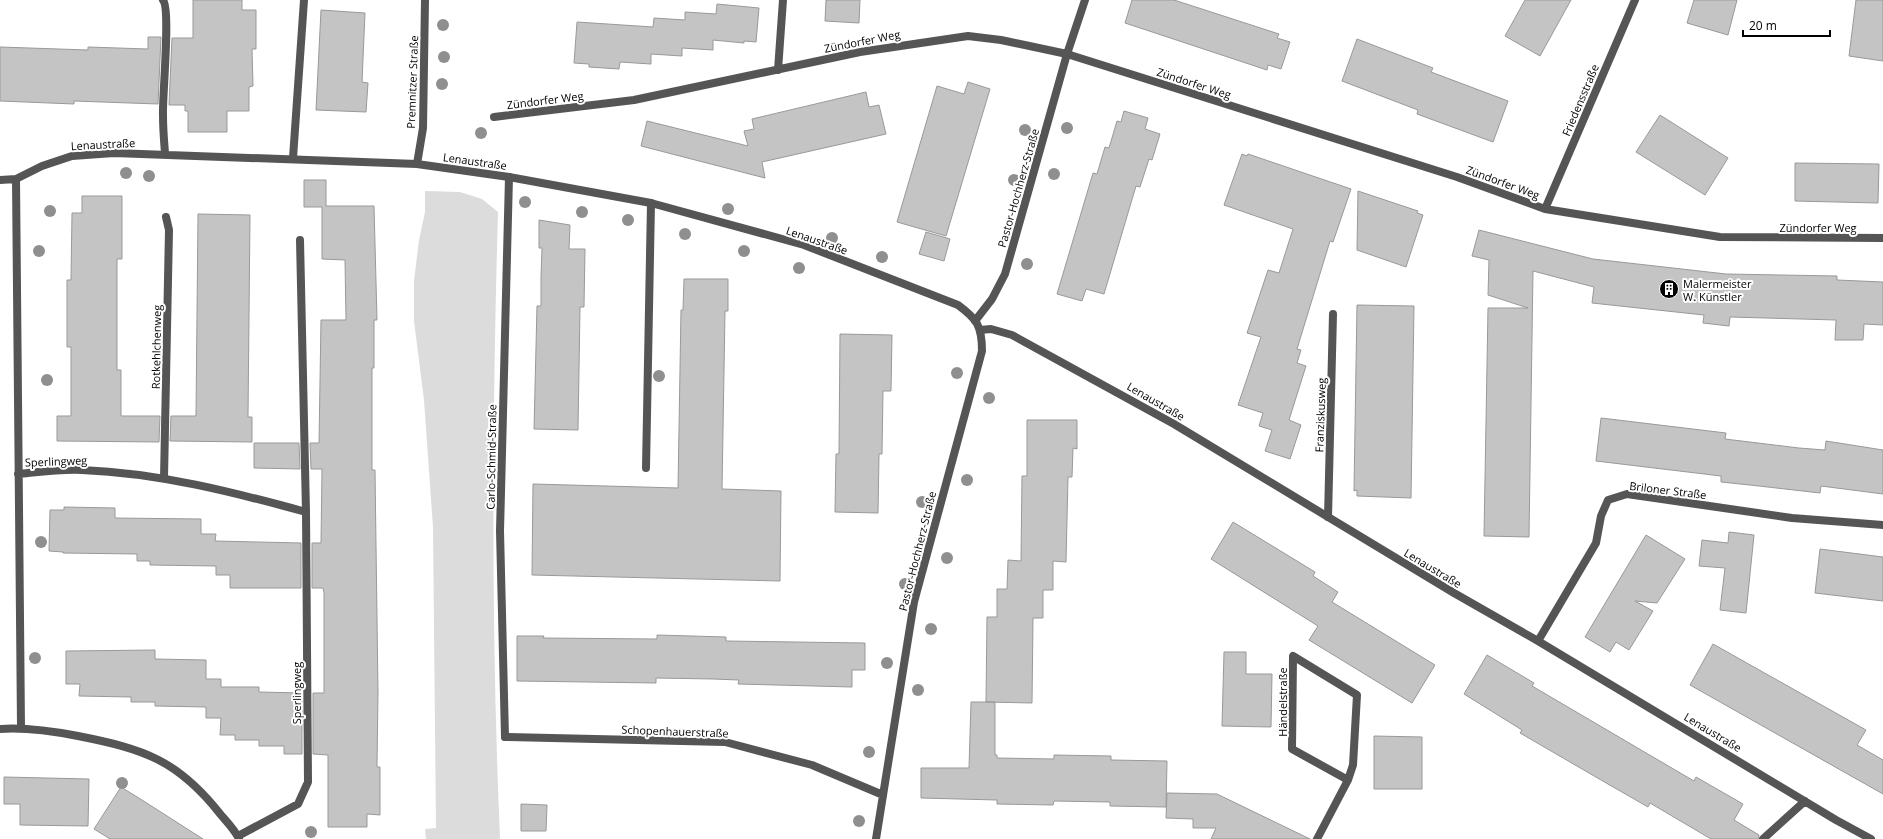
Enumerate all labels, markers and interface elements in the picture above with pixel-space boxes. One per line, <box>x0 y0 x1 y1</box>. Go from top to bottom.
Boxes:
scale bar <box>1743 12 1830 38</box>
text: 20 m <box>1749 17 1777 34</box>
street label: Zündorfer Weg <box>823 26 901 56</box>
street label: Premnitzer Straße <box>403 35 421 129</box>
street label: Friedensstraße <box>1558 62 1602 138</box>
street label: Zündorfer Weg <box>1155 64 1233 102</box>
street label: Zündorfer Weg <box>506 88 584 112</box>
street label: Pastor-Hochherz-Straße <box>994 127 1042 249</box>
street label: Lenaustraße <box>70 135 136 153</box>
street label: Lenaustraße <box>442 149 508 173</box>
street label: Zündorfer Weg <box>1464 162 1542 202</box>
street label: Zündorfer Weg <box>1779 220 1857 235</box>
street label: Lenaustraße <box>784 222 850 258</box>
place label: Malermeister W. Künstler <box>1683 276 1752 304</box>
building icon: Malermeister W. Künstler <box>1658 278 1680 300</box>
street label: Rotkehlchenweg <box>148 305 164 389</box>
street label: Franziskusweg <box>1311 377 1329 453</box>
street label: Lenaustraße <box>1124 378 1188 424</box>
street label: Carlo-Schmid-Straße <box>483 404 499 510</box>
street label: Sperlingweg <box>25 452 87 470</box>
street label: Briloner Straße <box>1629 478 1707 502</box>
street label: Pastor-Hochherz-Straße <box>895 490 939 612</box>
street label: Lenaustraße <box>1402 545 1464 591</box>
street label: Sperlingweg <box>289 662 304 724</box>
street label: Händelstraße <box>1275 667 1290 737</box>
street label: Lenaustraße <box>1682 709 1744 755</box>
street label: Schopenhauerstraße <box>621 722 729 740</box>

